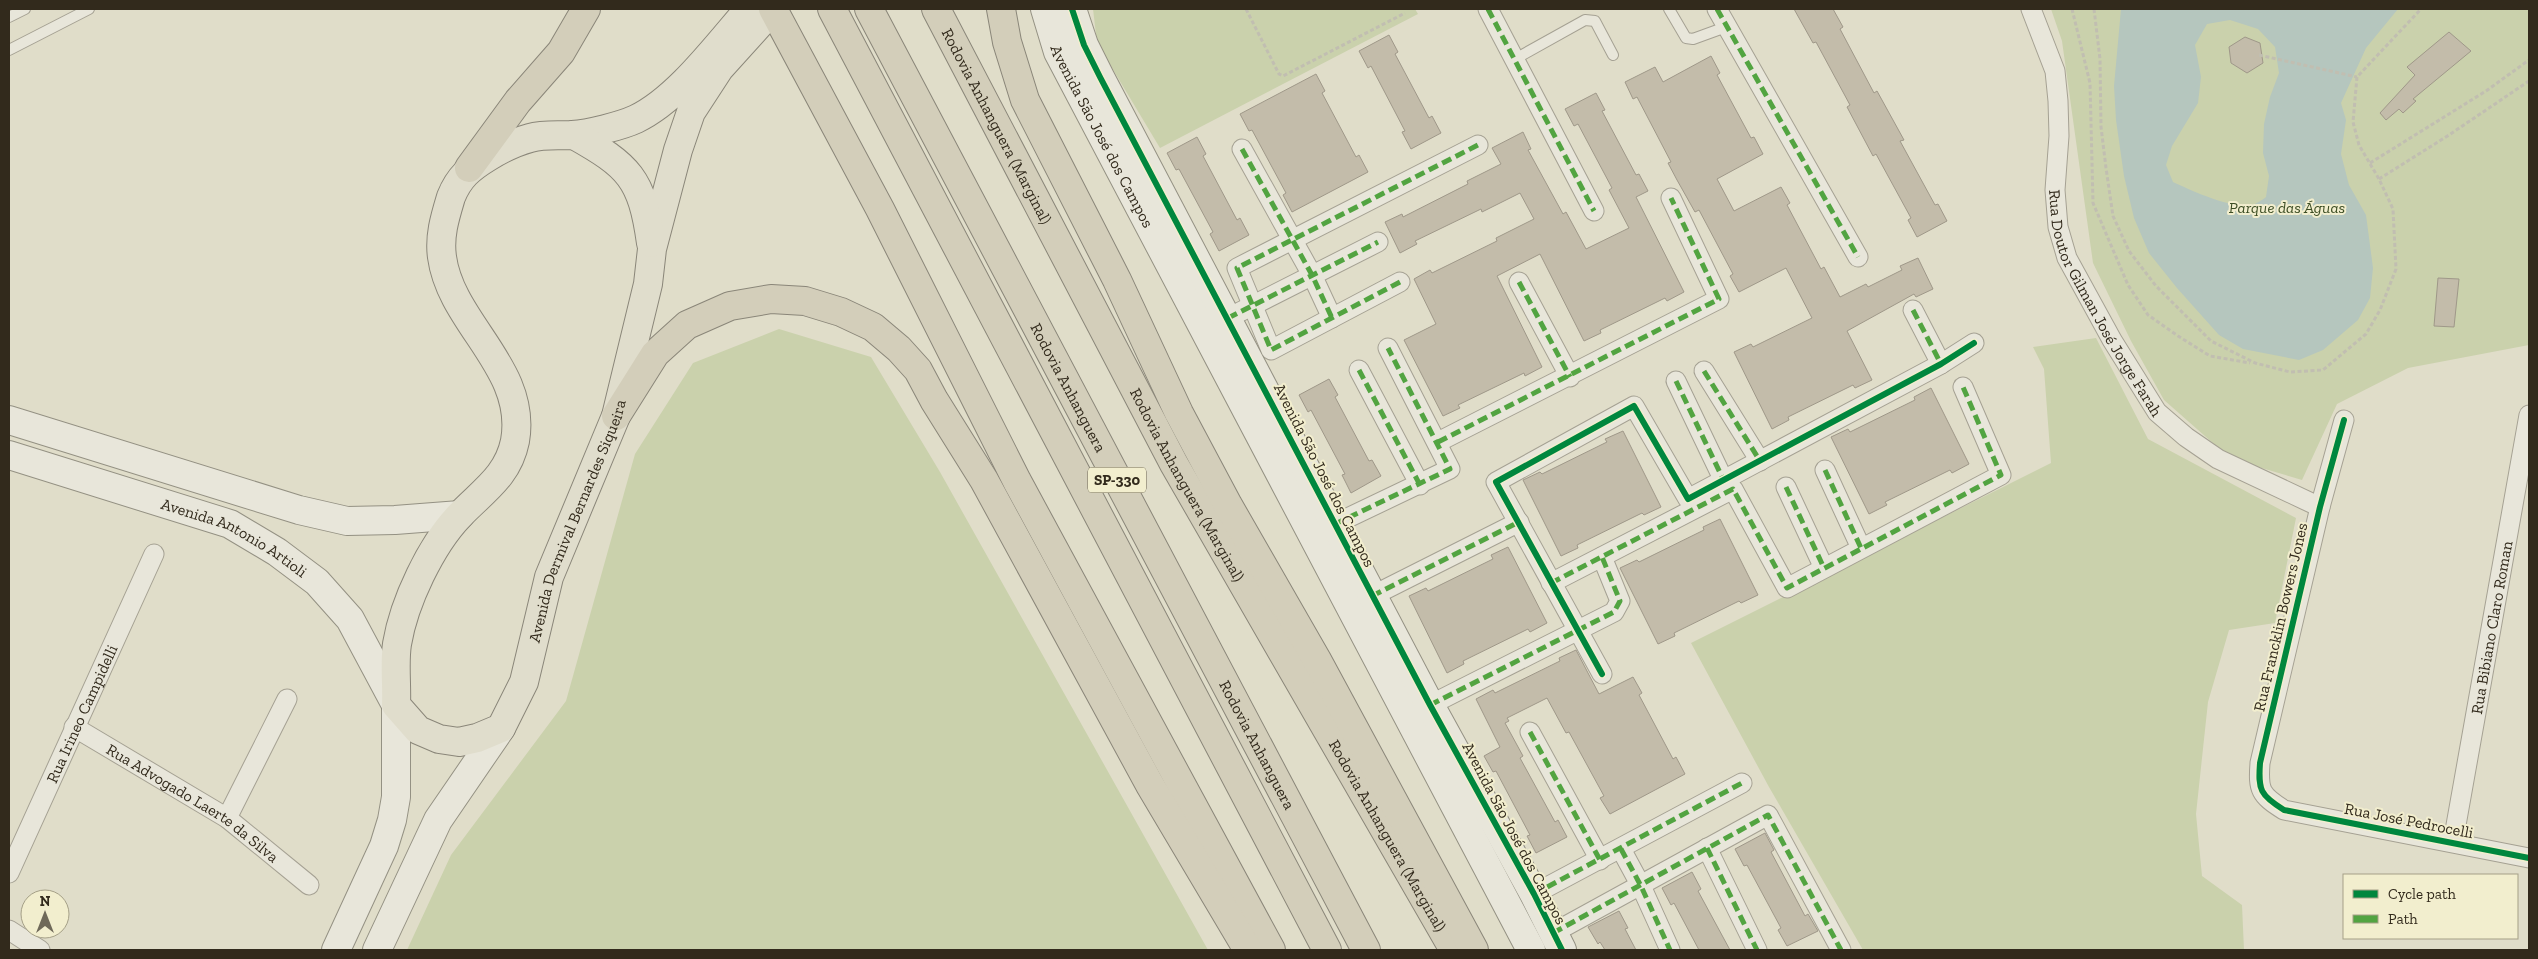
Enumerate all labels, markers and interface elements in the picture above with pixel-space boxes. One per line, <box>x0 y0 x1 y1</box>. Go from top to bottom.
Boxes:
street label: Rodovia Anhanguera (Marginal) <box>938 25 1056 227</box>
street label: Avenida São José dos Campos <box>1046 43 1158 231</box>
street label: Rua Doutor Gilman José Jorge Farah <box>2045 189 2166 420</box>
park label: Parque das Águas <box>2229 198 2345 217</box>
street label: Rodovia Anhanguera <box>1027 320 1110 456</box>
street label: Avenida São José dos Campos <box>1270 380 1379 570</box>
street label: Rodovia Anhanguera (Marginal) <box>1126 385 1249 585</box>
street label: Avenida Dermival Bernardes Siqueira <box>525 397 630 644</box>
road number: SP-330 <box>1088 468 1146 492</box>
street label: Avenida Antonio Artioli <box>159 494 311 582</box>
street label: Rua Francklin Bowers Jones <box>2250 521 2311 713</box>
street label: Rua Bibiano Claro Roman <box>2467 538 2517 716</box>
street label: Rua Irineo Campidelli <box>42 641 122 786</box>
street label: Rodovia Anhanguera <box>1215 677 1299 813</box>
street label: Rodovia Anhanguera (Marginal) <box>1325 736 1450 935</box>
street label: Avenida São José dos Campos <box>1458 739 1571 927</box>
street label: Rua Advogado Laerte da Silva <box>103 740 283 867</box>
street label: Rua José Pedrocelli <box>2343 799 2476 842</box>
legend <box>2343 874 2518 939</box>
text: Cycle path <box>2388 885 2457 903</box>
north arrow <box>20 889 70 939</box>
text: N <box>40 893 51 910</box>
text: Path <box>2388 910 2418 928</box>

